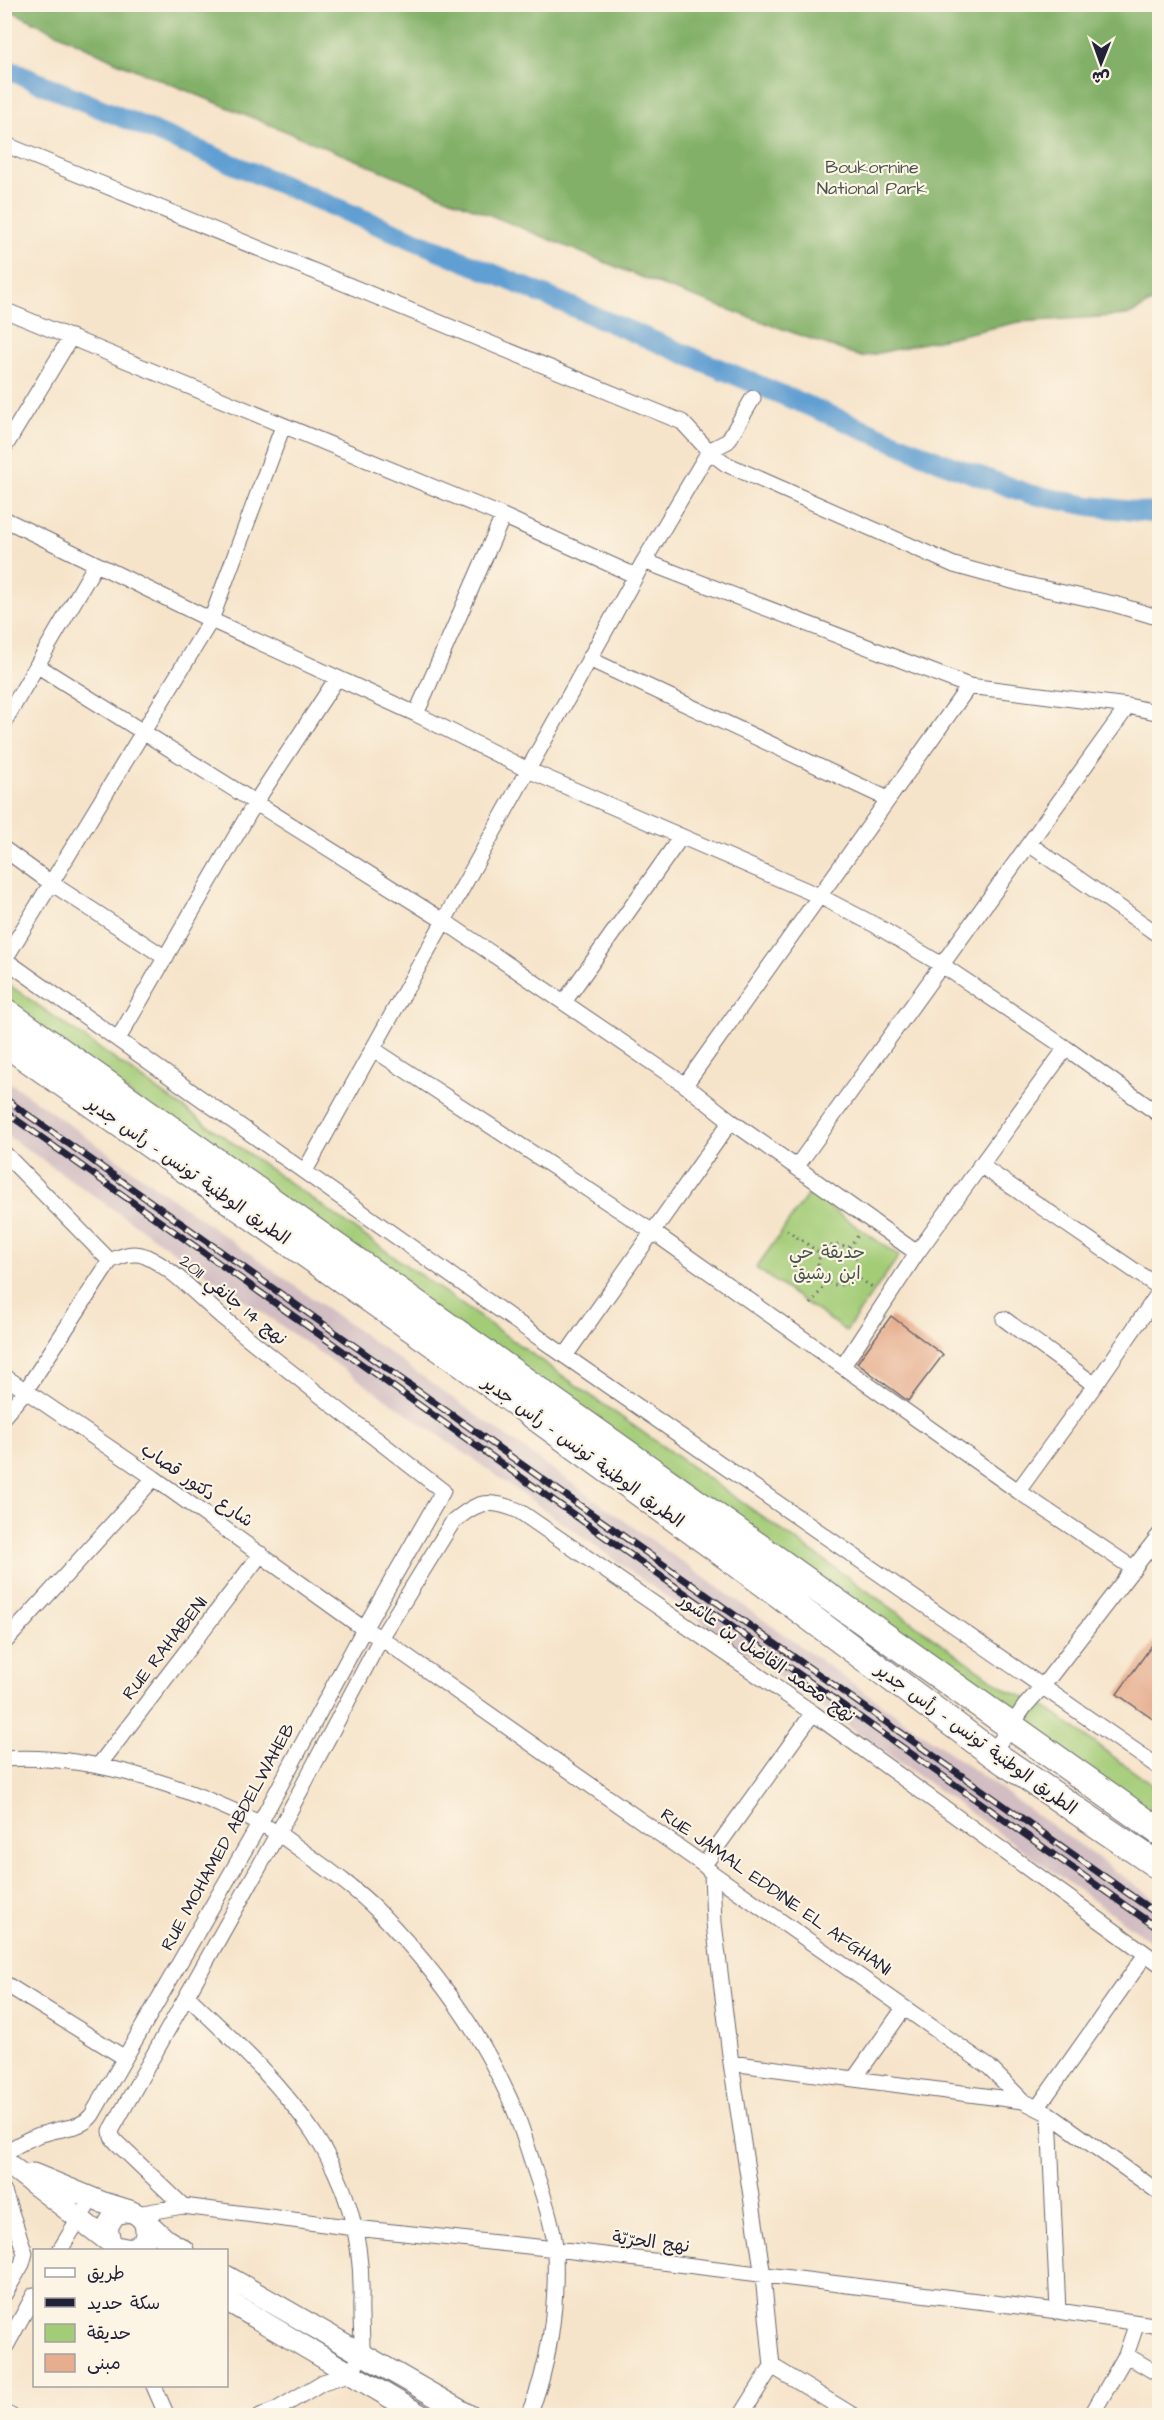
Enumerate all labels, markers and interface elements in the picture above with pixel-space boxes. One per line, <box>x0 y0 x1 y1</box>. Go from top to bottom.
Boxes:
north arrow <box>1071 33 1131 93</box>
text: ش <box>1092 66 1110 88</box>
park label: Boukornine National Park <box>817 155 927 201</box>
street label: الطريق الوطنية تونس - رأس جدير <box>80 1090 295 1251</box>
park label: حديقة حي ابن رشيق <box>789 1240 865 1286</box>
street label: نهج 14 جانفي 2011 <box>172 1249 292 1354</box>
street label: الطريق الوطنية تونس - رأس جدير <box>476 1369 689 1534</box>
street label: شارع دكتور قصاب <box>136 1437 258 1533</box>
street label: نهج محمد الفاضل بن عاشور <box>672 1586 860 1728</box>
street label: RUE RAHABENI <box>117 1591 213 1705</box>
street label: الطريق الوطنية تونس - رأس جدير <box>869 1656 1082 1821</box>
street label: RUE MOHAMED ABDELWAHEB <box>155 1719 301 1955</box>
street label: RUE JAMAL EDDINE EL AFGHANI <box>655 1802 897 1982</box>
street label: نهج الحرّيّة <box>611 2225 691 2259</box>
legend <box>33 2249 228 2387</box>
text: طريق <box>87 2261 125 2286</box>
text: سكة حديد <box>87 2291 160 2316</box>
text: حديقة <box>87 2321 131 2346</box>
text: مبنى <box>87 2351 121 2376</box>

